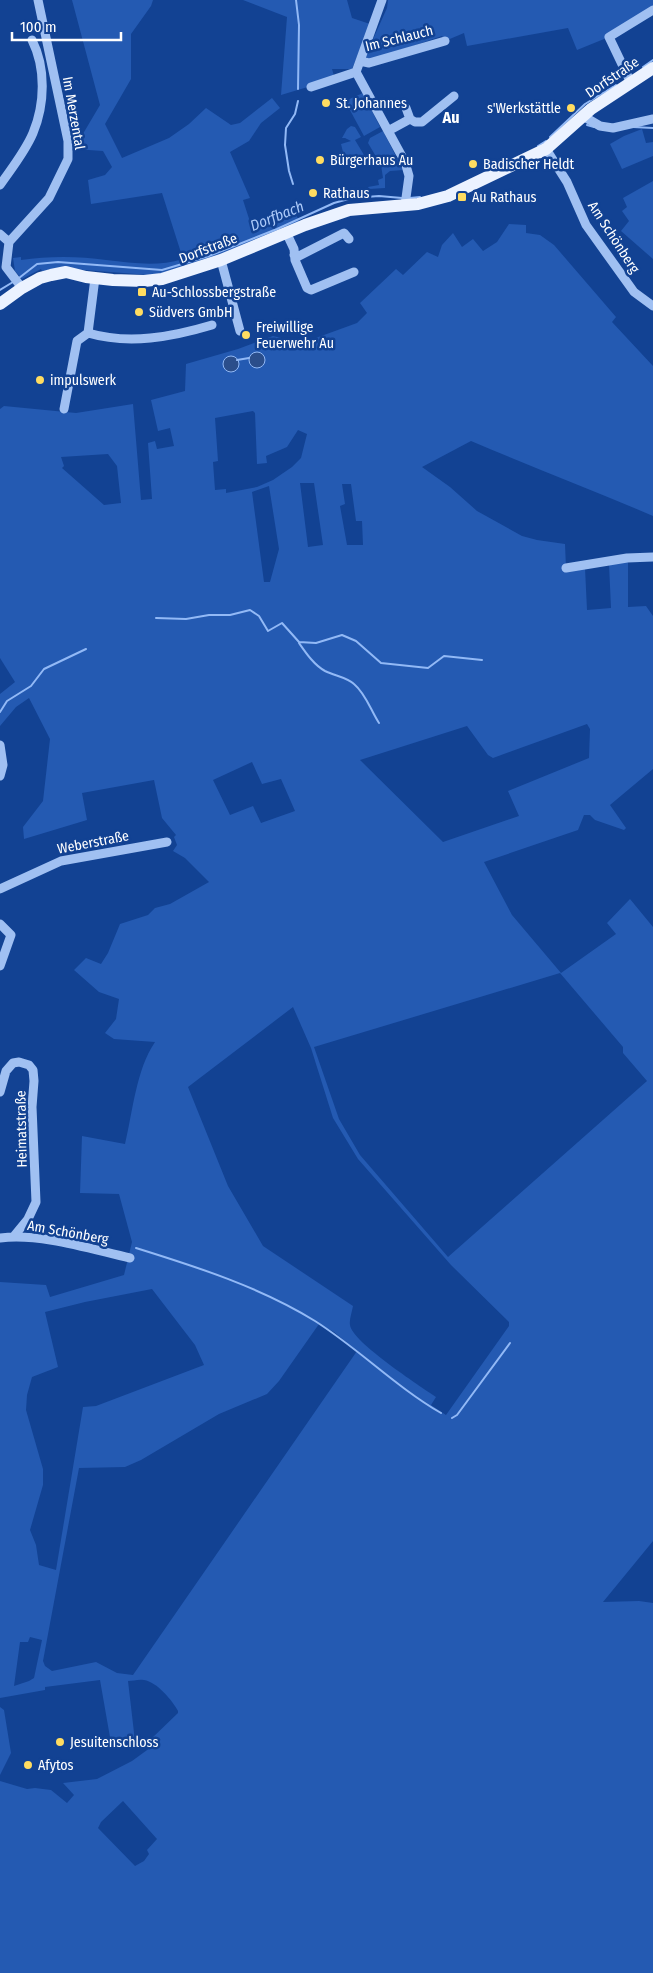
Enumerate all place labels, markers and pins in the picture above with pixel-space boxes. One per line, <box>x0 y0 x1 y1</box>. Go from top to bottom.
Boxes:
place label: St. Johannes <box>336 95 407 112</box>
marker: St. Johannes <box>320 97 332 109</box>
place label: s'Werkstättle <box>487 100 561 117</box>
marker: s'Werkstättle <box>565 102 577 114</box>
place label: Bürgerhaus Au <box>330 152 413 169</box>
marker: Bürgerhaus Au <box>314 154 326 166</box>
place label: Badischer Heldt <box>483 156 575 173</box>
marker: Badischer Heldt <box>467 158 479 170</box>
place label: Rathaus <box>323 185 369 202</box>
marker: Rathaus <box>307 187 319 199</box>
place label: Au Rathaus <box>472 189 536 206</box>
marker: Au Rathaus <box>456 191 468 203</box>
place label: Au-Schlossbergstraße <box>152 284 276 301</box>
marker: Au-Schlossbergstraße <box>136 286 148 298</box>
place label: Südvers GmbH <box>149 304 233 321</box>
marker: Südvers GmbH <box>133 306 145 318</box>
place label: Freiwillige Feuerwehr Au <box>256 319 334 352</box>
marker: Freiwillige Feuerwehr Au <box>240 329 252 341</box>
place label: impulswerk <box>50 372 117 389</box>
marker: impulswerk <box>34 374 46 386</box>
place label: Jesuitenschloss <box>70 1734 158 1751</box>
marker: Jesuitenschloss <box>54 1736 66 1748</box>
place label: Afytos <box>38 1757 74 1774</box>
marker: Afytos <box>22 1759 34 1771</box>

